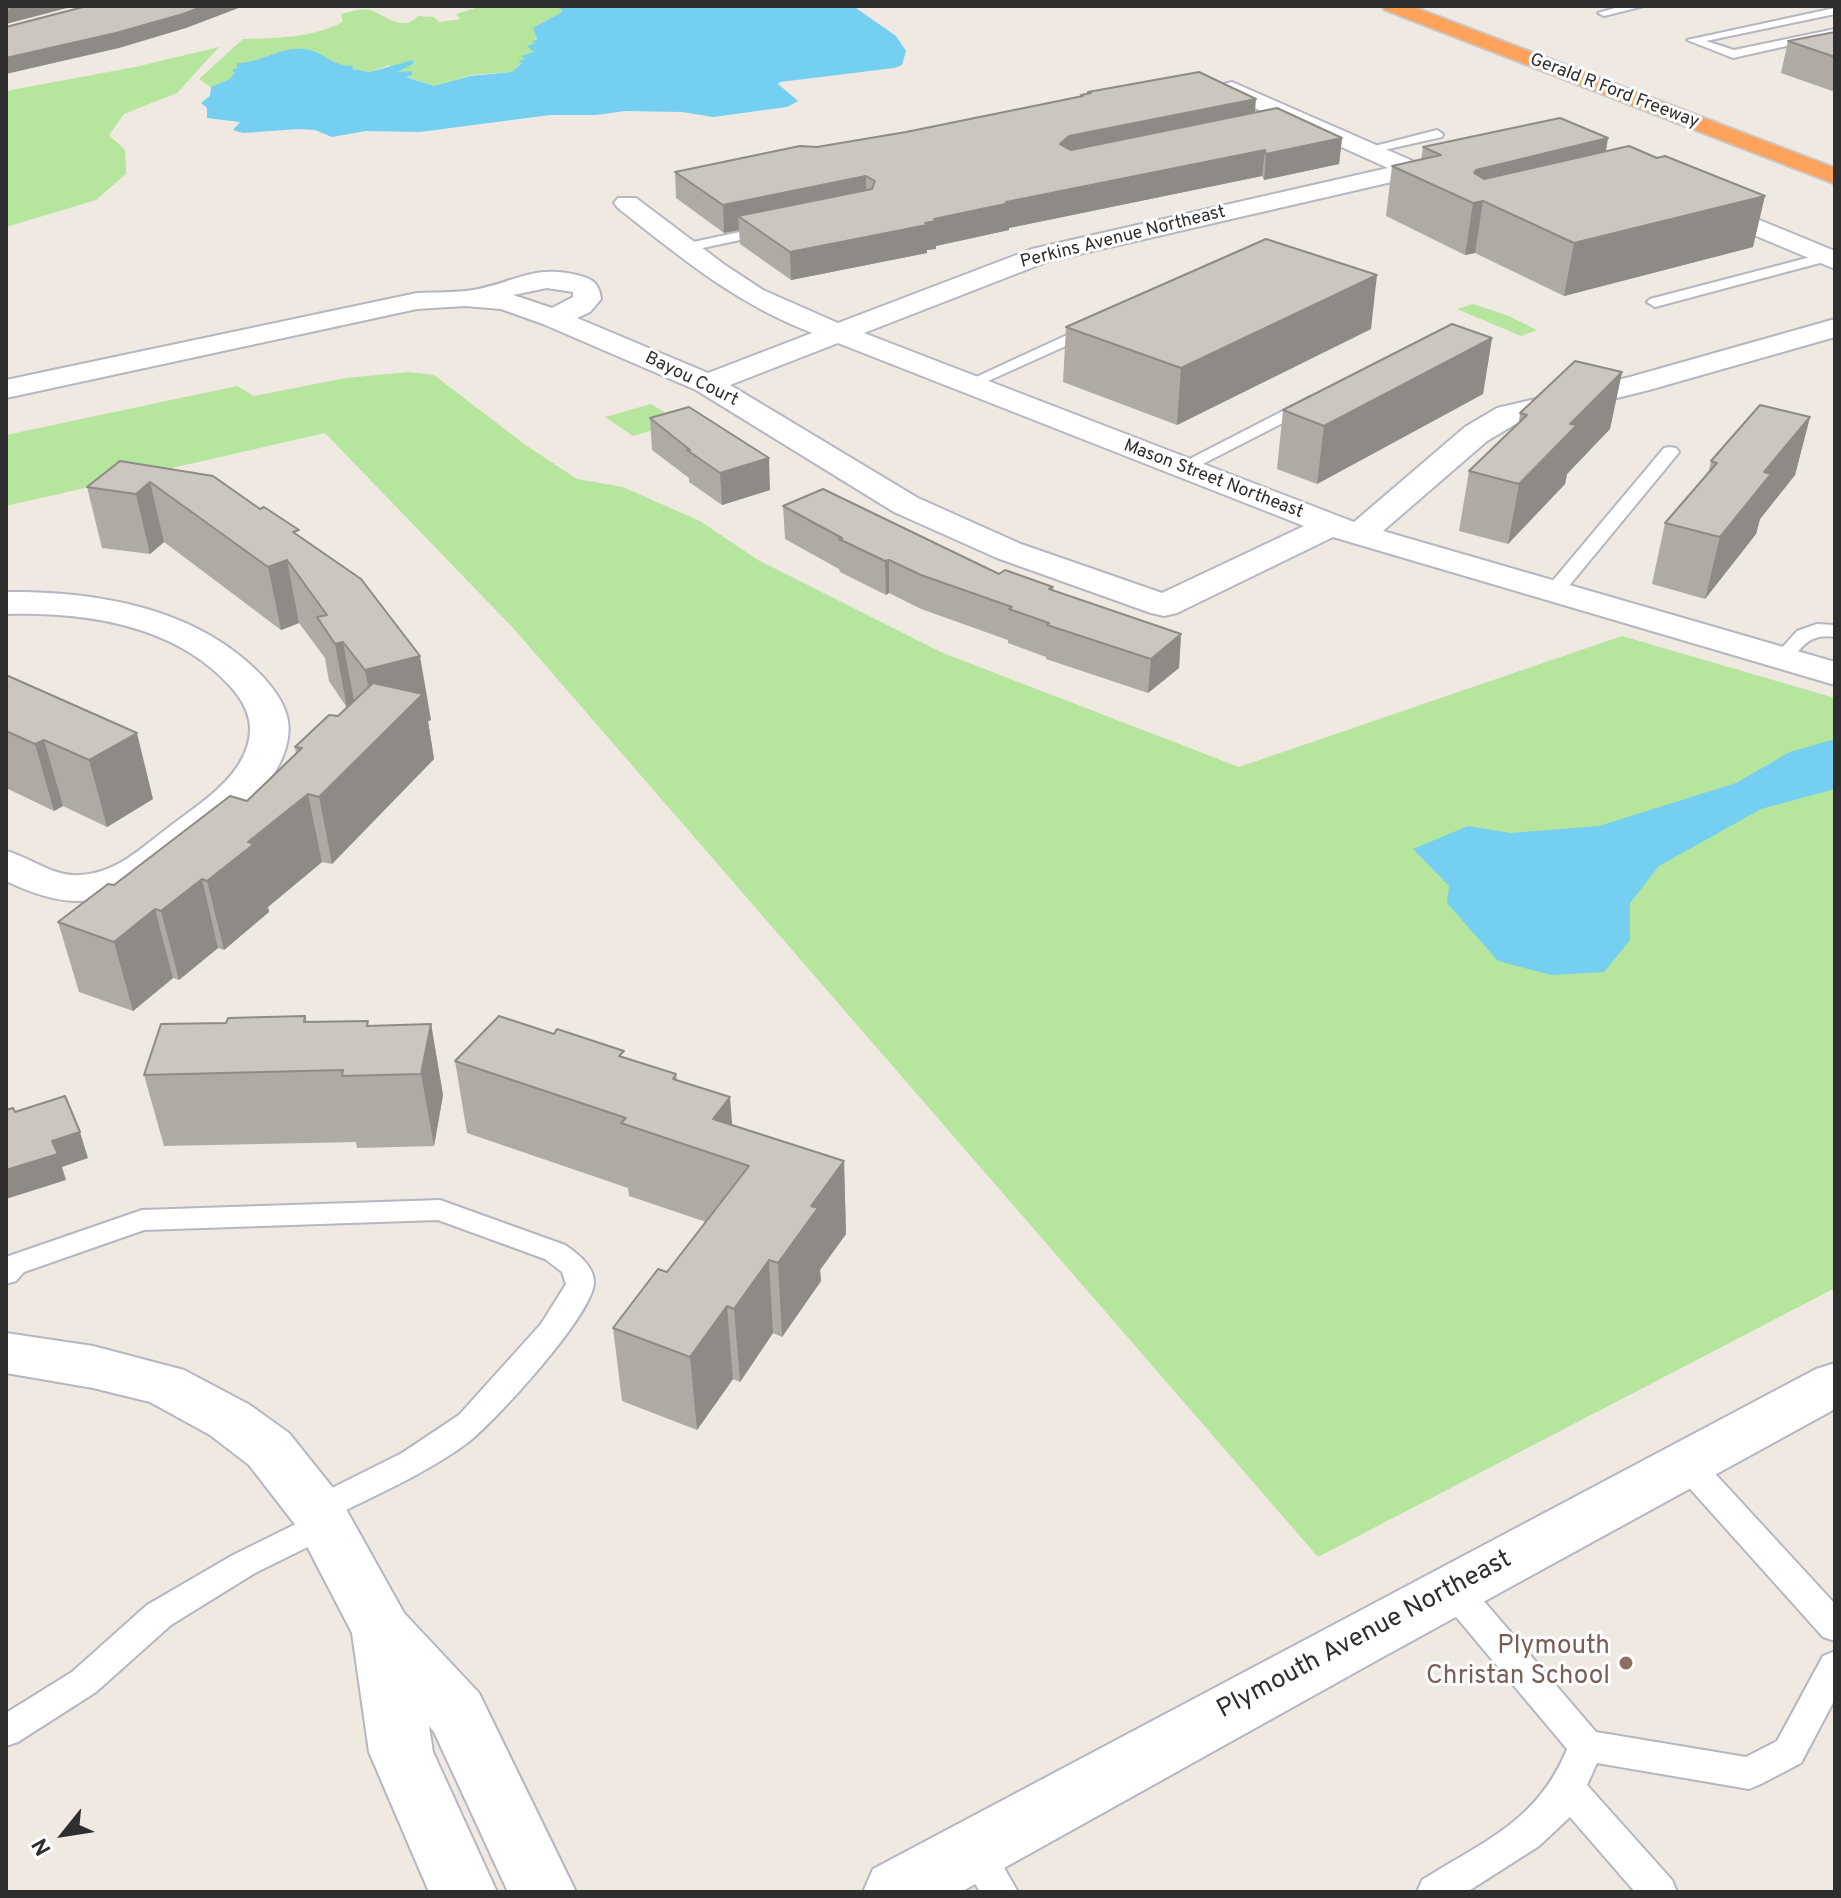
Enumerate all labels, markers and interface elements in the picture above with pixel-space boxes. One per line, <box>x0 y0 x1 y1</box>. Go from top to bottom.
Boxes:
street label: Gerald R Ford Freeway <box>1526 50 1702 134</box>
street label: Perkins Avenue Northeast <box>1018 202 1228 274</box>
street label: Bayou Court <box>641 348 741 412</box>
street label: Mason Street Northeast <box>1120 436 1306 524</box>
street label: Plymouth Avenue Northeast <box>1213 1545 1517 1727</box>
place label: Plymouth Christan School <box>1426 1632 1610 1694</box>
marker: Plymouth Christan School <box>1617 1654 1635 1672</box>
north arrow <box>24 1794 104 1874</box>
text: N <box>27 1833 58 1860</box>

